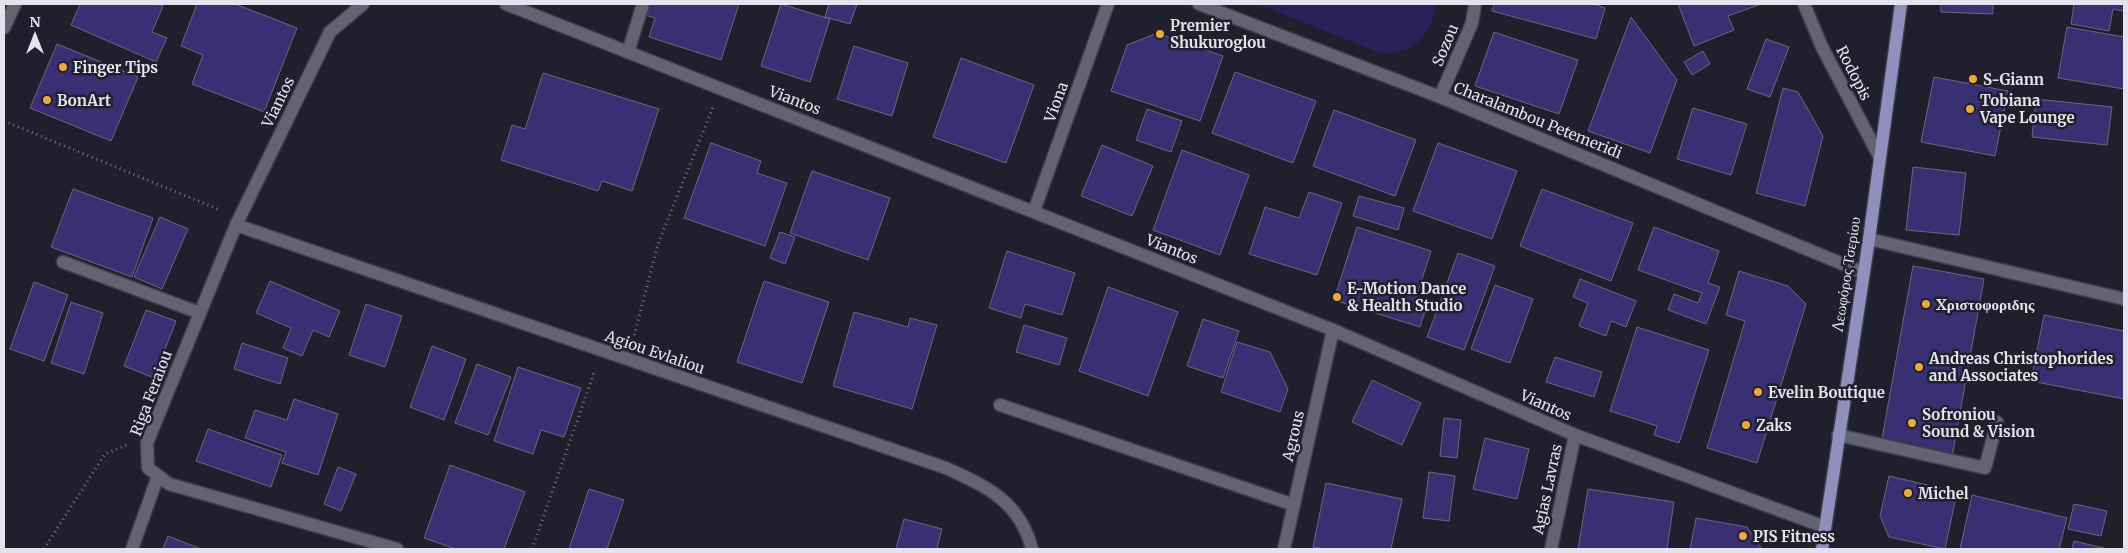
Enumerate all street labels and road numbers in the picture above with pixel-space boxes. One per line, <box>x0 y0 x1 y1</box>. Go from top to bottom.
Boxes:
street label: Sozou <box>1428 21 1462 69</box>
street label: Rodopis <box>1832 43 1876 103</box>
street label: Viantos <box>257 74 298 131</box>
street label: Charalambou Petemeridi <box>1451 78 1625 163</box>
street label: Viona <box>1040 79 1072 126</box>
street label: Viantos <box>765 81 824 119</box>
street label: Λεωφόρος Τσερίου <box>1827 215 1864 334</box>
street label: Viantos <box>1142 230 1201 268</box>
street label: Agiou Evlaliou <box>602 326 707 378</box>
street label: Riga Feraiou <box>126 348 176 438</box>
street label: Viantos <box>1516 385 1575 425</box>
street label: Agrous <box>1278 409 1308 464</box>
street label: Agias Lavras <box>1528 442 1566 537</box>

